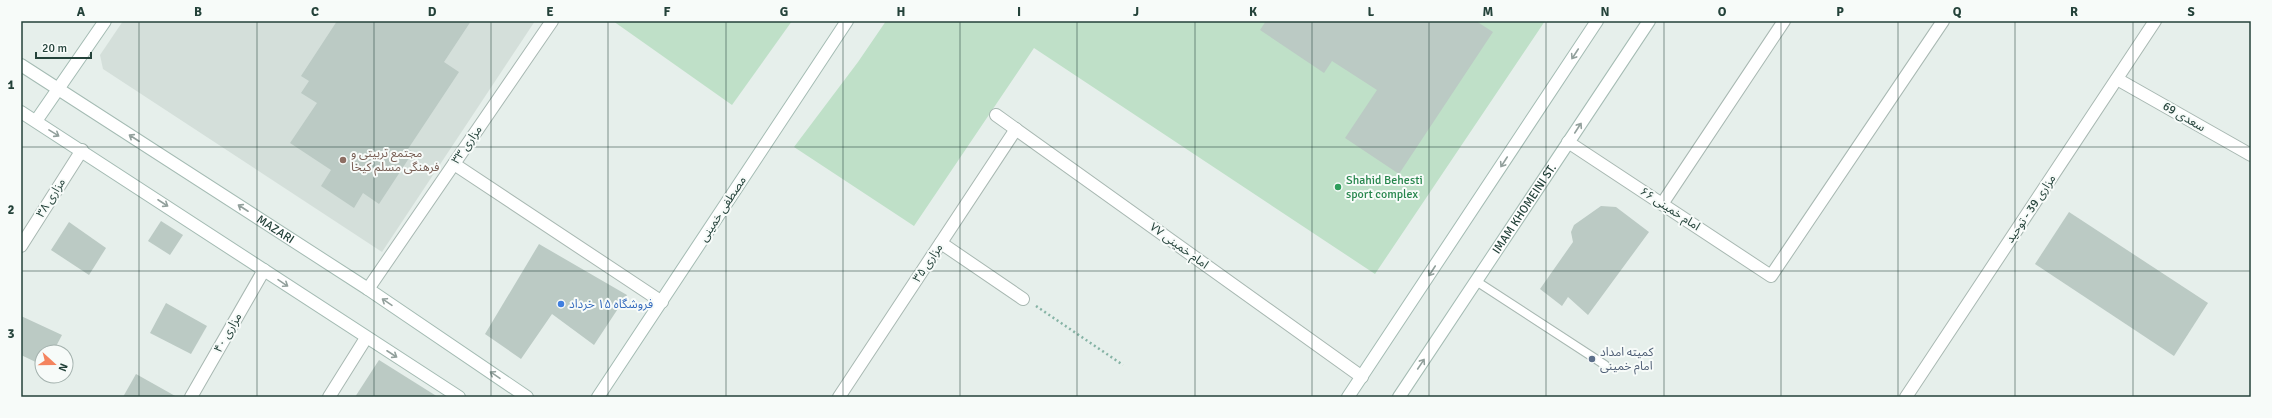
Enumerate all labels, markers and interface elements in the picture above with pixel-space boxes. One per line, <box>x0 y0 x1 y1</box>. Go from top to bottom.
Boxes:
text: A <box>77 4 86 20</box>
text: B <box>194 4 202 20</box>
text: C <box>311 4 319 20</box>
text: D <box>428 4 437 20</box>
text: E <box>546 4 554 20</box>
text: F <box>664 4 671 20</box>
text: G <box>780 4 788 20</box>
text: H <box>897 4 905 20</box>
text: I <box>1017 4 1021 20</box>
text: J <box>1133 4 1139 20</box>
text: K <box>1249 4 1257 20</box>
text: L <box>1368 4 1375 20</box>
text: M <box>1483 4 1494 20</box>
text: N <box>1600 4 1610 20</box>
text: O <box>1718 4 1727 20</box>
text: P <box>1836 4 1844 20</box>
text: Q <box>1953 4 1962 20</box>
text: R <box>2070 4 2078 20</box>
text: S <box>2187 4 2195 20</box>
scale bar <box>36 34 91 60</box>
text: 20 m <box>42 41 67 56</box>
one-way arrow <box>1571 48 1579 59</box>
text: 1 <box>7 77 15 93</box>
street label: سعدی 69 <box>2160 99 2208 135</box>
street label: مزاری ۳۳ <box>448 123 486 167</box>
one-way arrow <box>1574 123 1582 134</box>
one-way arrow <box>48 129 60 137</box>
one-way arrow <box>128 134 139 142</box>
place label: مجتمع تربیتی و فرهنگی مسلم کیخا <box>351 146 439 176</box>
marker: مجتمع تربیتی و فرهنگی مسلم کیخا <box>338 155 348 165</box>
one-way arrow <box>1500 156 1508 167</box>
street label: IMAM KHOMEINI ST. <box>1489 161 1559 257</box>
street label: مزاری 39 - توحید <box>2003 172 2059 246</box>
street label: مصطفی خمینی <box>696 173 750 245</box>
place label: Shahid Behesti sport complex <box>1346 173 1423 202</box>
street label: مزاری ۳۸ <box>33 176 69 220</box>
marker: Shahid Behesti sport complex <box>1333 182 1343 192</box>
street label: امام خمینی ۶۶ <box>1636 184 1703 235</box>
one-way arrow <box>157 200 169 208</box>
text: 2 <box>7 202 15 218</box>
one-way arrow <box>237 204 249 212</box>
street label: MAZARI <box>254 212 297 247</box>
street label: امام خمینی ۷۷ <box>1146 220 1211 273</box>
street label: مزاری ۳۵ <box>910 241 946 285</box>
one-way arrow <box>1428 265 1436 276</box>
one-way arrow <box>278 278 289 287</box>
place label: فروشگاه ۱۵ خرداد <box>569 297 653 312</box>
one-way arrow <box>382 298 393 306</box>
marker: فروشگاه ۱۵ خرداد <box>556 299 566 309</box>
street label: مزاری ۴۰ <box>211 310 245 356</box>
text: 3 <box>7 326 15 342</box>
north arrow <box>34 344 74 384</box>
place label: کمیته امداد امام خمینی <box>1600 345 1654 375</box>
one-way arrow <box>386 350 397 358</box>
marker: کمیته امداد امام خمینی <box>1587 354 1597 364</box>
one-way arrow <box>1417 359 1425 370</box>
text: N <box>55 362 70 373</box>
one-way arrow <box>489 371 500 379</box>

